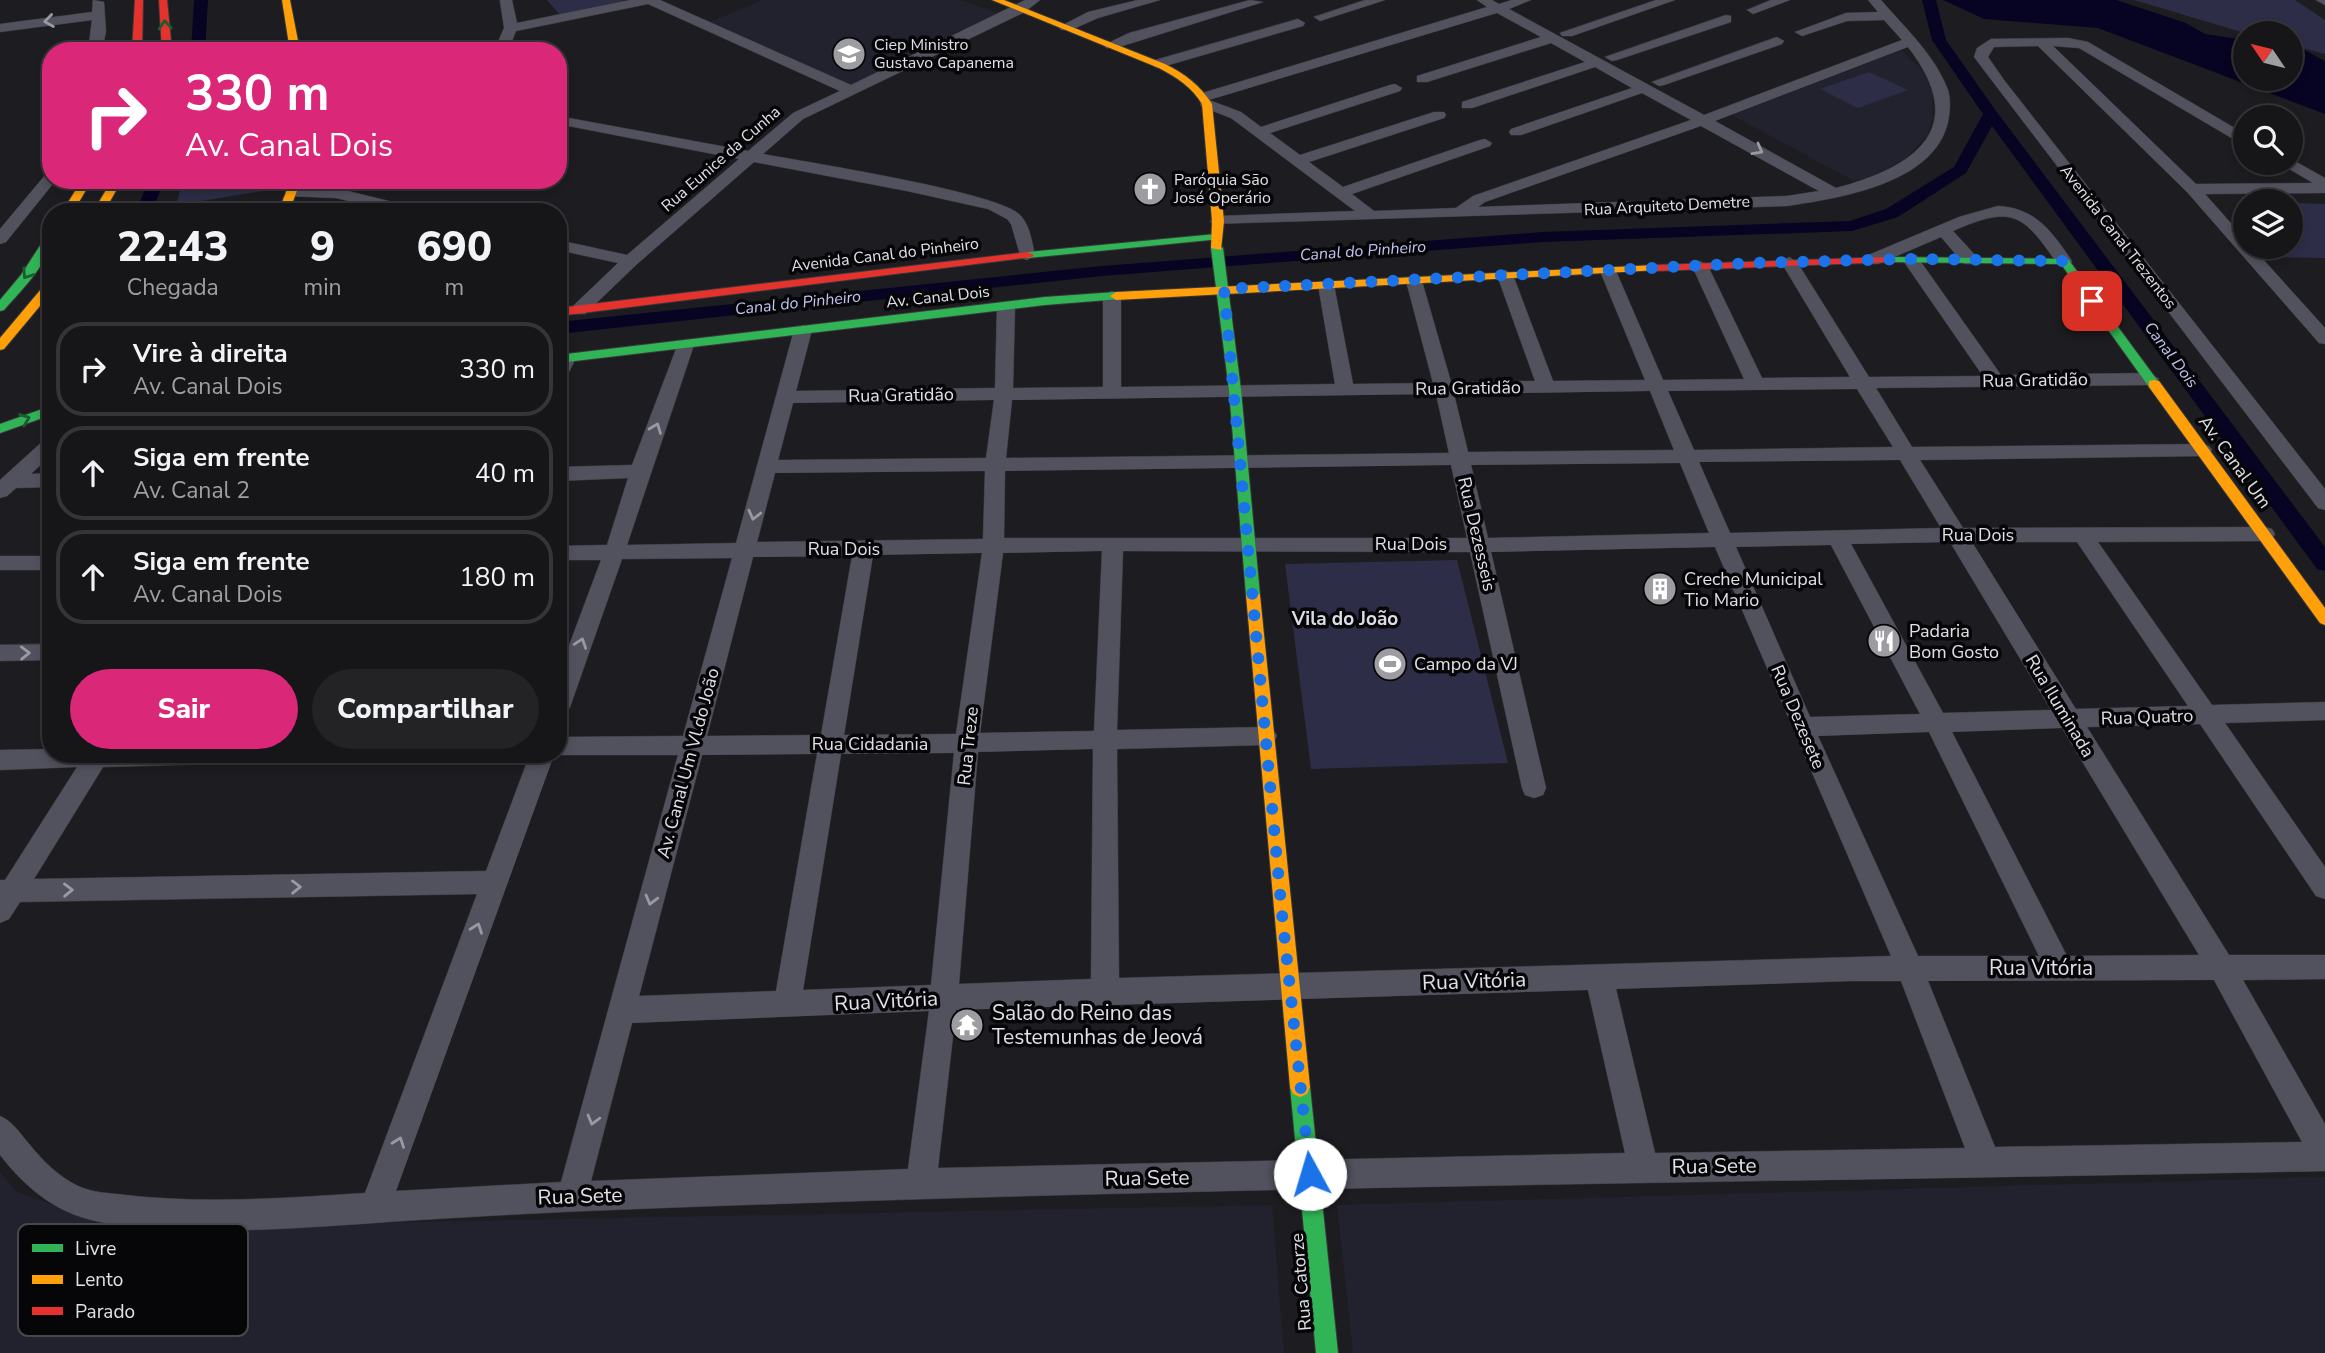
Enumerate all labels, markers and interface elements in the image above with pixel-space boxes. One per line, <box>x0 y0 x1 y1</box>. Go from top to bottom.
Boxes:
one-way arrow <box>43 14 54 29</box>
one-way arrow <box>158 20 173 31</box>
north arrow <box>2233 21 2303 91</box>
map controls <box>2233 21 2303 259</box>
place label: Ciep Ministro Gustavo Capanema <box>874 34 1014 74</box>
school or university icon: Ciep Ministro Gustavo Capanema <box>830 35 868 73</box>
text: 330 m <box>185 60 329 127</box>
icon: right <box>70 70 161 161</box>
street label: Rua Eunice da Cunha <box>657 101 785 217</box>
button: search <box>2233 105 2303 175</box>
text: Av. Canal Dois <box>185 124 393 167</box>
one-way arrow <box>1751 142 1764 155</box>
street label: Avenida Canal Trezentos <box>2055 160 2181 314</box>
place label: Paróquia São José Operário <box>1173 169 1271 209</box>
church icon: Paróquia São José Operário <box>1131 170 1169 208</box>
button: layers <box>2233 189 2303 259</box>
street label: Rua Arquiteto Demetre <box>1583 191 1751 221</box>
text: 22:43 <box>117 219 229 276</box>
text: 9 <box>310 219 335 276</box>
text: 690 <box>417 219 492 276</box>
street label: Avenida Canal do Pinheiro <box>790 233 980 277</box>
water label: Canal do Pinheiro <box>1299 236 1427 266</box>
one-way arrow <box>23 266 35 279</box>
pin <box>2062 271 2122 331</box>
text: Chegada <box>127 272 219 303</box>
text: min <box>304 272 342 303</box>
text: m <box>444 272 464 303</box>
street label: Av. Canal Dois <box>885 281 991 313</box>
icon: arrive <box>2073 282 2111 320</box>
water label: Canal do Pinheiro <box>734 285 862 321</box>
water label: Canal Dois <box>2139 317 2203 393</box>
text: Vire à direita <box>133 336 288 371</box>
icon: right <box>74 350 112 388</box>
text: 330 m <box>459 352 535 387</box>
street label: Rua Gratidão <box>1982 367 2088 393</box>
text: Av. Canal Dois <box>133 371 283 402</box>
street label: Rua Gratidão <box>1415 375 1521 401</box>
street label: Rua Gratidão <box>848 382 954 408</box>
street label: Av. Canal Um <box>2193 411 2277 513</box>
one-way arrow <box>19 413 31 427</box>
one-way arrow <box>648 423 662 435</box>
text: Siga em frente <box>133 440 310 475</box>
icon: ahead <box>74 454 112 492</box>
text: 40 m <box>475 456 535 491</box>
street label: Rua Dezesseis <box>1452 474 1502 594</box>
text: Av. Canal 2 <box>133 475 250 506</box>
one-way arrow <box>748 508 762 520</box>
street label: Rua Dois <box>1942 523 2014 547</box>
street label: Rua Dois <box>1375 532 1447 556</box>
street label: Rua Dois <box>808 537 880 561</box>
text: Siga em frente <box>133 544 310 579</box>
icon: ahead <box>74 558 112 596</box>
text: 180 m <box>459 560 535 595</box>
place label: Creche Municipal Tio Mario <box>1684 567 1823 612</box>
building icon: Creche Municipal Tio Mario <box>1641 570 1679 608</box>
text: Av. Canal Dois <box>133 579 283 610</box>
district label: Vila do João <box>1291 606 1398 632</box>
place label: Padaria Bom Gosto <box>1909 619 1999 664</box>
restaurant icon: Padaria Bom Gosto <box>1865 622 1903 660</box>
one-way arrow <box>573 637 587 649</box>
one-way arrow <box>21 645 31 661</box>
sports icon: Campo da VJ <box>1371 645 1409 683</box>
street label: Rua Iluminada <box>2020 650 2100 762</box>
place label: Campo da VJ <box>1414 652 1518 676</box>
street label: Rua Dezesete <box>1765 661 1831 773</box>
street label: Av. Canal Um Vl.do João <box>651 665 725 861</box>
button: Sair <box>70 669 298 749</box>
button: Compartilhar <box>312 669 539 749</box>
street label: Rua Quatro <box>2100 703 2194 731</box>
street label: Rua Treze <box>952 705 984 787</box>
street label: Rua Cidadania <box>812 732 928 756</box>
one-way arrow <box>290 879 301 894</box>
one-way arrow <box>63 882 74 897</box>
one-way arrow <box>645 894 660 906</box>
one-way arrow <box>468 923 482 935</box>
street label: Rua Vitória <box>1989 954 2093 982</box>
street label: Rua Vitória <box>1421 965 1527 997</box>
street label: Rua Vitória <box>833 984 939 1018</box>
place label: Salão do Reino das Testemunhas de Jeová <box>992 999 1203 1051</box>
temple icon: Salão do Reino das Testemunhas de Jeová <box>948 1006 986 1044</box>
one-way arrow <box>586 1114 601 1126</box>
one-way arrow <box>390 1137 404 1149</box>
position arrow <box>1273 1137 1347 1211</box>
street label: Rua Sete <box>1671 1151 1757 1181</box>
street label: Rua Sete <box>1104 1163 1190 1193</box>
street label: Rua Sete <box>537 1181 623 1211</box>
legend <box>18 1224 248 1336</box>
street label: Rua Catorze <box>1285 1232 1317 1332</box>
text: Livre <box>75 1236 116 1262</box>
text: Lento <box>75 1267 123 1293</box>
text: Parado <box>75 1299 135 1325</box>

